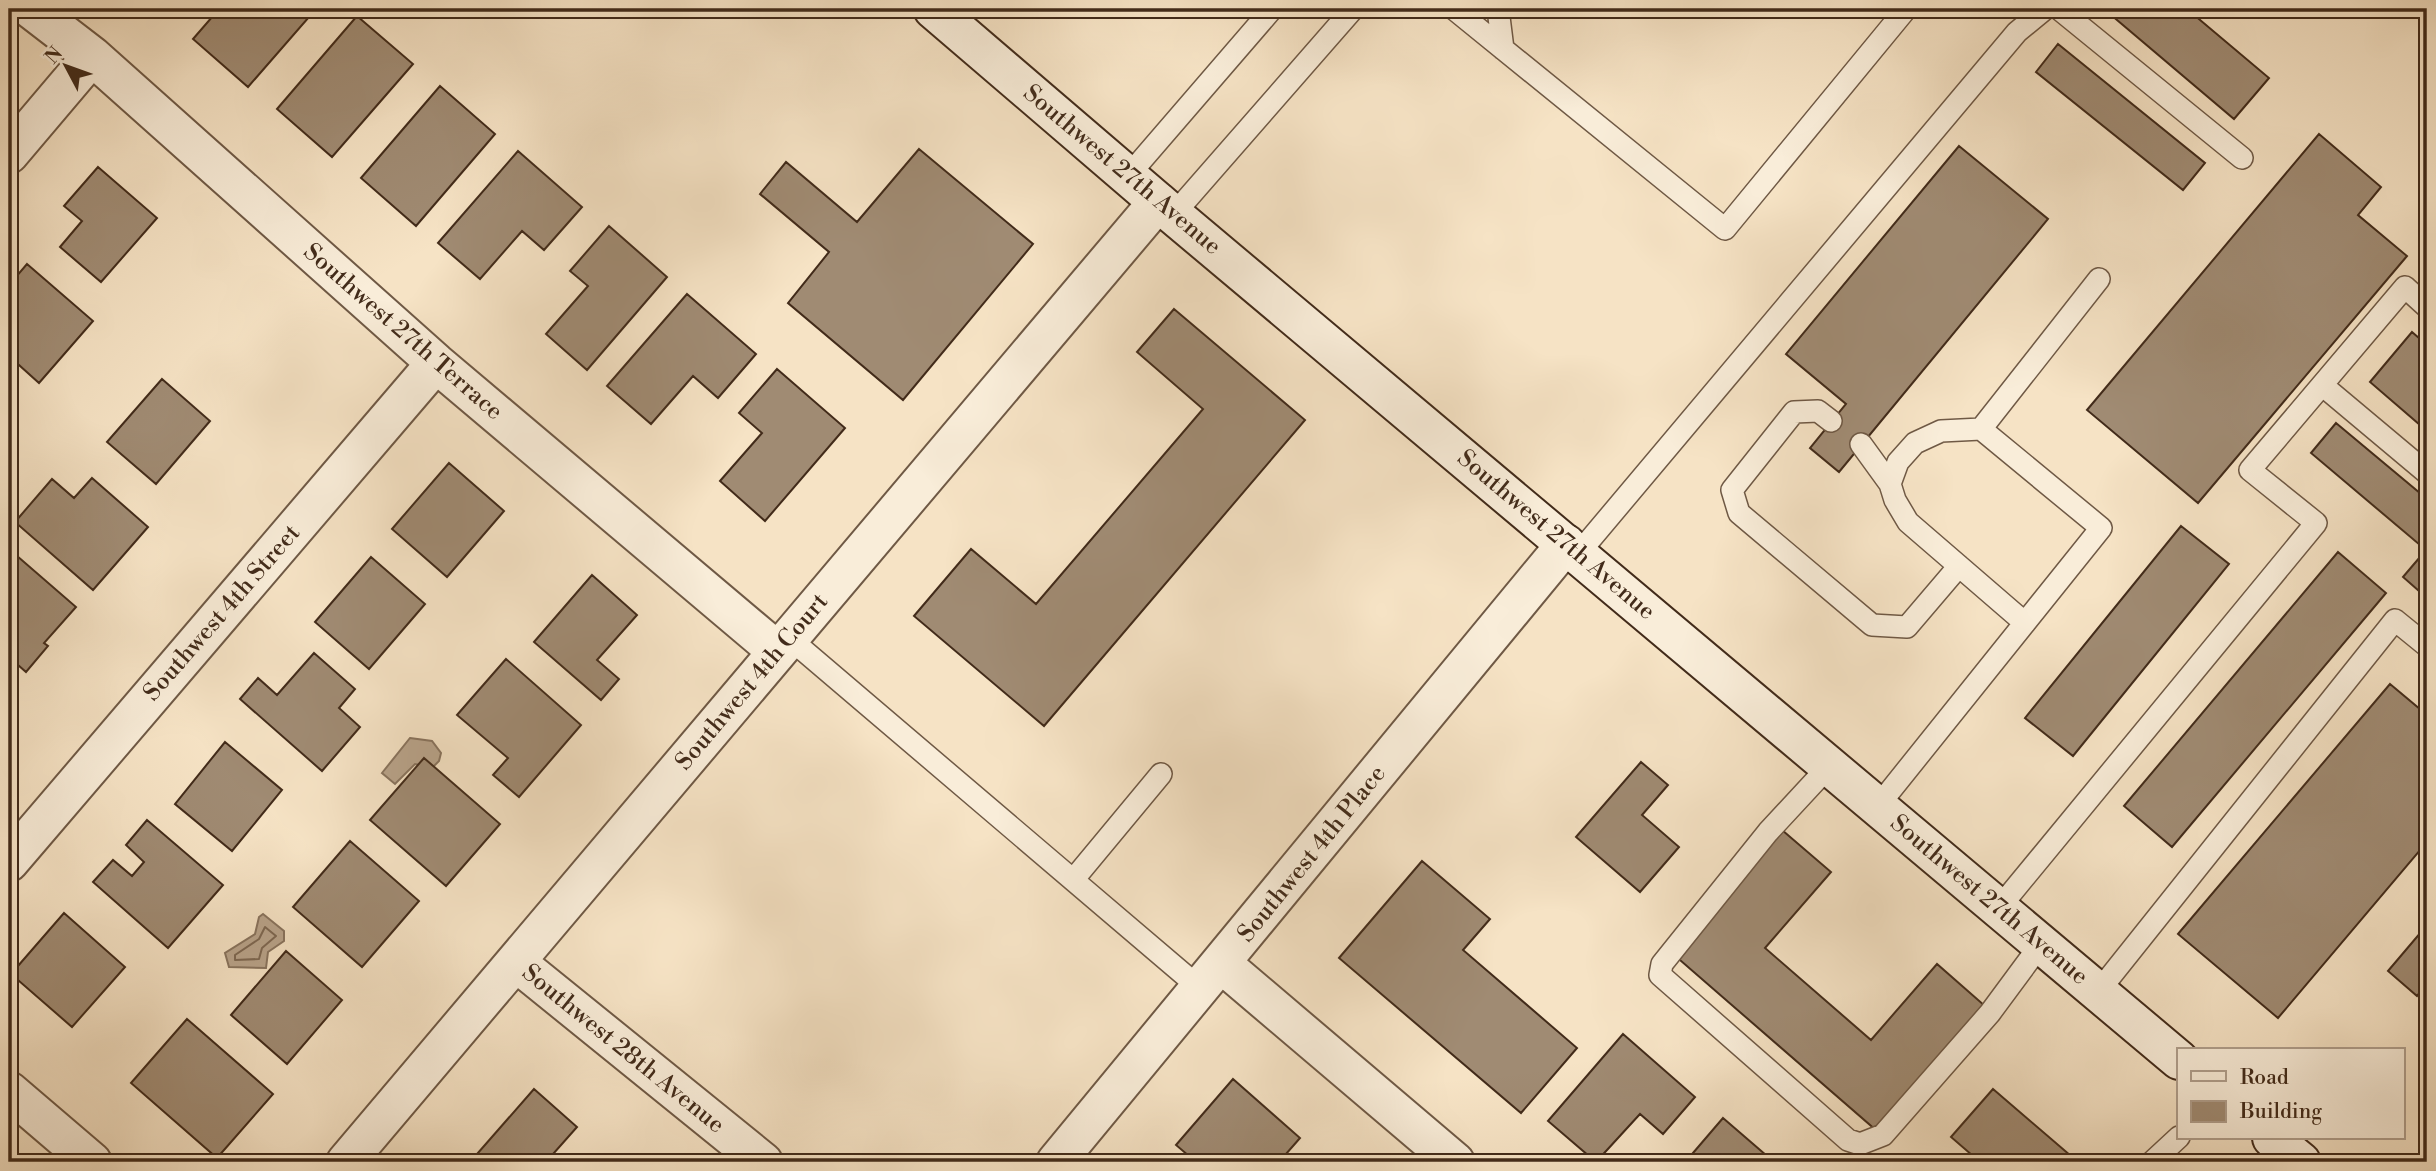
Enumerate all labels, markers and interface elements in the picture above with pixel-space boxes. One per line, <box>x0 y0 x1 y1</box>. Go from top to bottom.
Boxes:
north arrow <box>32 32 102 102</box>
text: N <box>40 42 68 69</box>
street label: Southwest 27th Avenue <box>1017 78 1227 262</box>
street label: Southwest 27th Terrace <box>297 237 509 427</box>
street label: Southwest 27th Avenue <box>1451 443 1661 627</box>
street label: Southwest 4th Street <box>137 518 307 707</box>
street label: Southwest 4th Court <box>669 587 835 777</box>
street label: Southwest 4th Place <box>1231 760 1393 948</box>
street label: Southwest 27th Avenue <box>1884 808 2094 992</box>
street label: Southwest 28th Avenue <box>516 958 730 1140</box>
legend <box>2177 1048 2404 1140</box>
text: Road <box>2240 1065 2289 1091</box>
text: Building <box>2239 1099 2322 1125</box>

